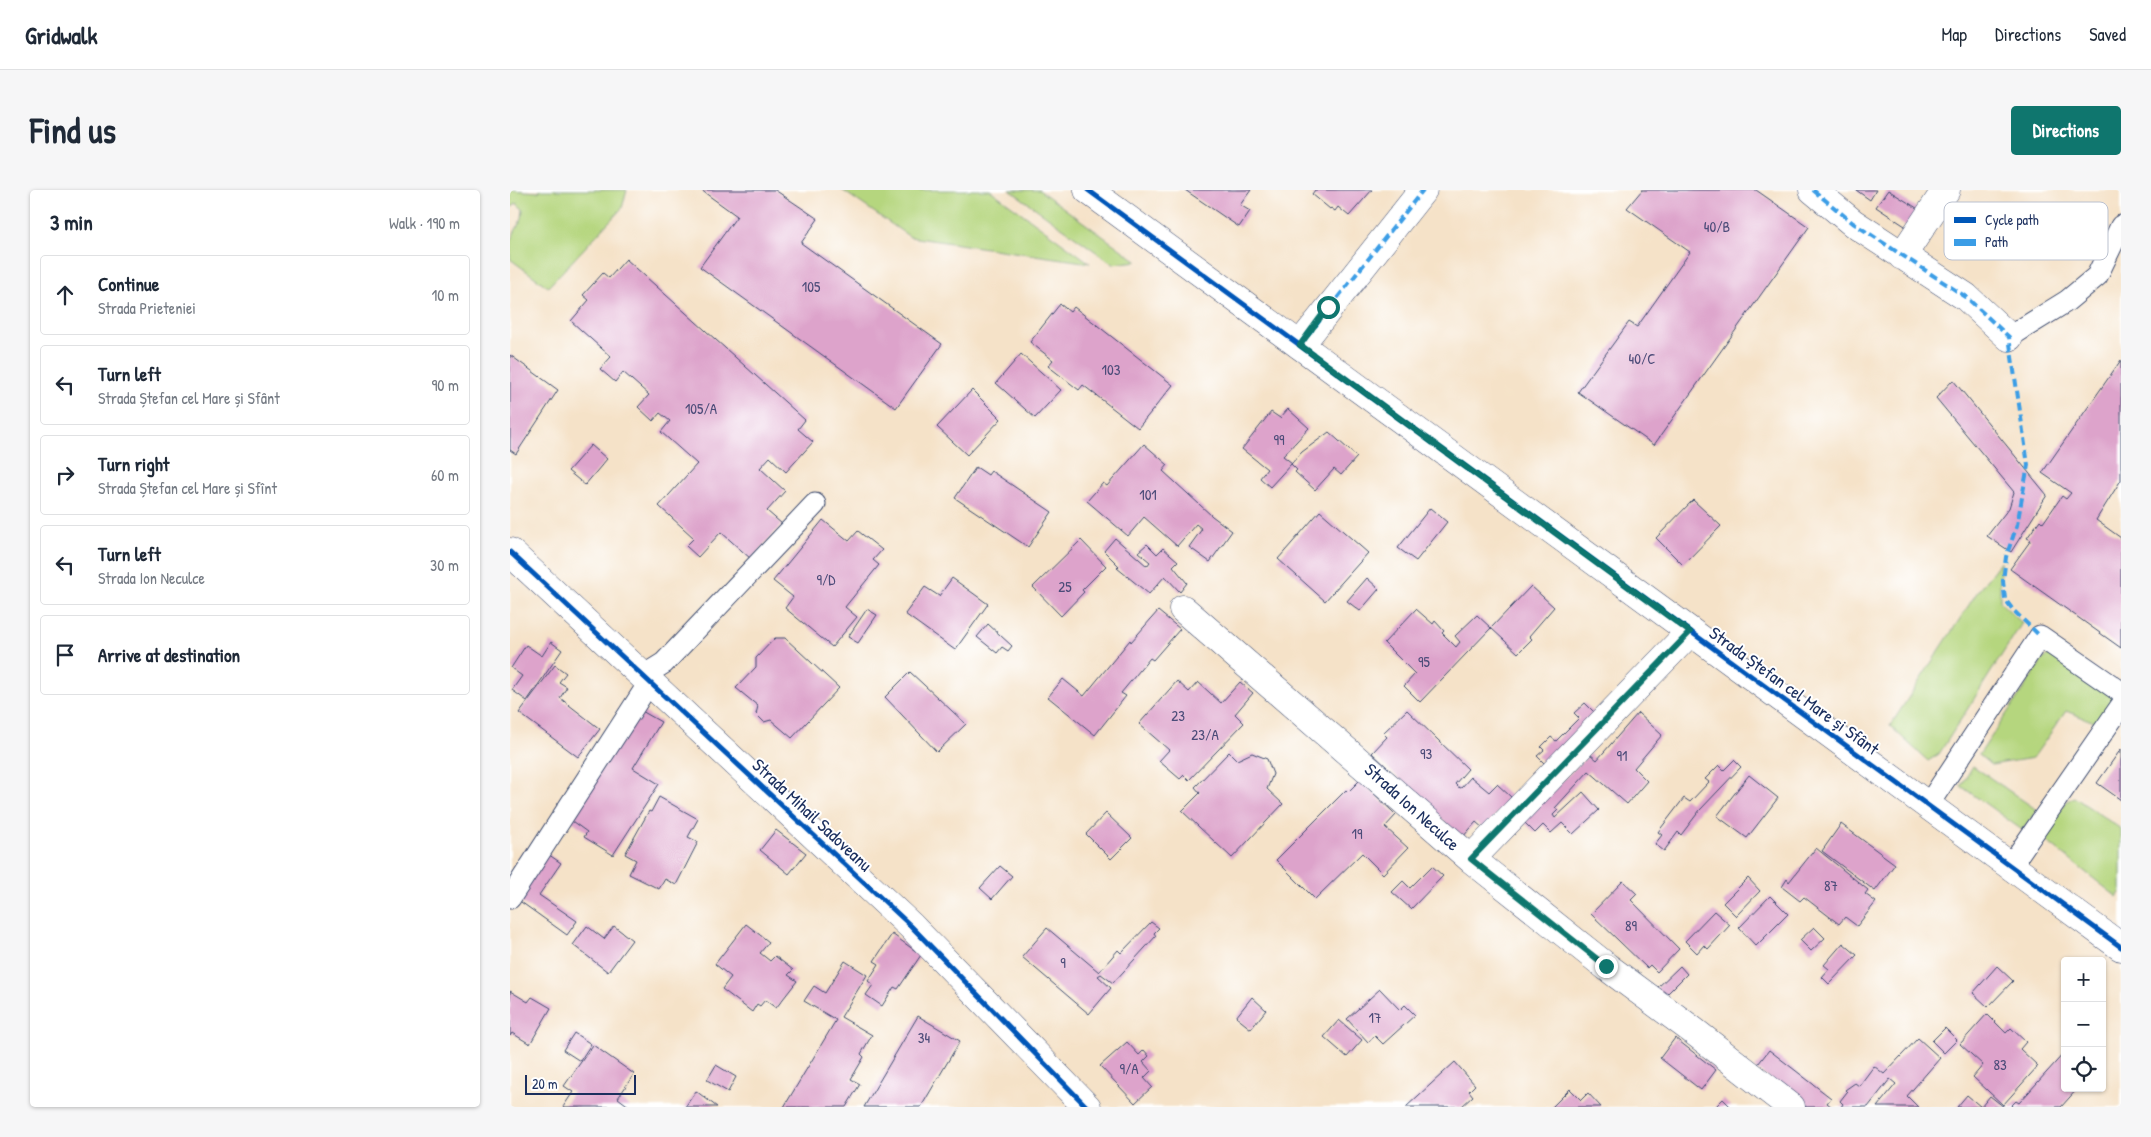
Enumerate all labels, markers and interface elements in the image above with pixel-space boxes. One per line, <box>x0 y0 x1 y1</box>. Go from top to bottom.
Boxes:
text: Gridwalk <box>25 19 97 51</box>
text: Map <box>1942 22 1967 47</box>
text: Directions <box>1995 22 2061 47</box>
text: Saved <box>2089 22 2126 47</box>
button: Directions <box>2011 106 2121 155</box>
text: Find us <box>30 107 116 154</box>
legend <box>1944 202 2108 260</box>
text: 3 min <box>50 208 93 237</box>
text: Cycle path <box>1985 210 2039 230</box>
text: Walk · 190 m <box>389 212 460 234</box>
house number: 40/B <box>1704 216 1730 237</box>
text: Path <box>1985 232 2008 251</box>
text: Continue <box>98 271 159 297</box>
house number: 105 <box>802 276 821 297</box>
icon: ahead <box>51 281 79 309</box>
text: 10 m <box>431 284 459 306</box>
route start <box>1317 296 1340 319</box>
text: Strada Prieteniei <box>98 297 196 319</box>
house number: 40/C <box>1629 348 1655 369</box>
house number: 103 <box>1102 359 1121 380</box>
text: Turn left <box>98 361 161 387</box>
icon: left <box>51 371 79 399</box>
text: 90 m <box>431 374 459 396</box>
text: Strada Ștefan cel Mare și Sfânt <box>98 387 280 409</box>
house number: 105/A <box>685 398 718 419</box>
house number: 99 <box>1273 429 1285 450</box>
text: Turn right <box>98 451 169 477</box>
icon: right <box>51 461 79 489</box>
text: 60 m <box>431 464 459 486</box>
text: Strada Ștefan cel Mare și Sfînt <box>98 477 277 499</box>
house number: 101 <box>1139 484 1157 505</box>
text: Turn left <box>98 541 161 567</box>
icon: left <box>51 551 79 579</box>
text: 30 m <box>430 554 459 576</box>
text: Strada Ion Neculce <box>98 567 205 589</box>
house number: 9/D <box>817 569 836 590</box>
house number: 25 <box>1058 576 1072 597</box>
street label: Strada Ștefan cel Mare și Sfânt <box>1704 620 1885 761</box>
icon: arrive <box>51 641 79 669</box>
text: Arrive at destination <box>98 642 240 668</box>
house number: 95 <box>1418 651 1431 672</box>
house number: 23 <box>1171 705 1185 726</box>
house number: 23/A <box>1191 724 1219 745</box>
house number: 93 <box>1420 743 1432 764</box>
house number: 91 <box>1617 745 1627 766</box>
street label: Strada Mihail Sadoveanu <box>747 753 878 877</box>
street label: Strada Ion Neculce <box>1359 757 1465 856</box>
house number: 19 <box>1352 823 1363 844</box>
house number: 87 <box>1824 875 1838 896</box>
house number: 89 <box>1625 915 1637 936</box>
house number: 9 <box>1060 952 1066 973</box>
route end <box>1595 955 1618 978</box>
map controls <box>2061 957 2106 1092</box>
button: + <box>2061 957 2106 1002</box>
button: − <box>2061 1002 2106 1047</box>
house number: 17 <box>1369 1007 1381 1028</box>
house number: 34 <box>918 1027 931 1048</box>
button: locate <box>2061 1047 2106 1092</box>
house number: 83 <box>1993 1054 2007 1075</box>
house number: 9/A <box>1119 1058 1139 1079</box>
scale bar <box>525 1072 636 1095</box>
text: 20 m <box>532 1074 558 1093</box>

